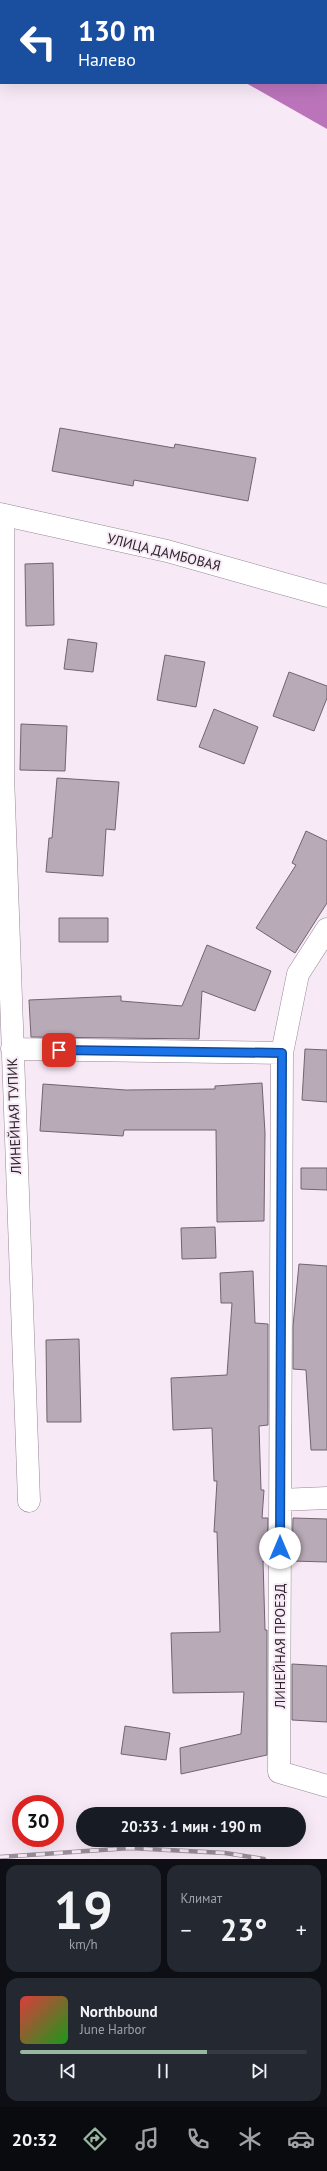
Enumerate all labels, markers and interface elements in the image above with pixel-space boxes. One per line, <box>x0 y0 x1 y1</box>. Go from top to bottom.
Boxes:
text: 130 m <box>78 12 155 49</box>
icon: left <box>12 16 64 68</box>
text: Налево <box>78 48 136 71</box>
street label: УЛИЦА ДАМБОВАЯ <box>105 529 223 575</box>
pin <box>42 1033 76 1067</box>
icon: arrive <box>48 1039 70 1061</box>
street label: ЛИНЕЙНАЯ ТУПИК <box>3 1057 25 1176</box>
position arrow <box>259 1527 301 1569</box>
street label: ЛИНЕЙНАЯ ПРОЕЗД <box>271 1584 289 1709</box>
speed limit sign: 30 <box>12 1795 64 1847</box>
text: 20:33 · 1 мин · 190 m <box>121 1817 261 1836</box>
text: 19 <box>54 1876 113 1943</box>
text: Климат <box>181 1890 222 1907</box>
text: 23° <box>220 1910 267 1949</box>
text: − <box>181 1916 192 1944</box>
text: + <box>296 1916 307 1944</box>
text: km/h <box>69 1936 98 1953</box>
text: Northbound <box>80 2002 157 2021</box>
text: June Harbor <box>80 2021 146 2038</box>
icon: previous <box>57 2060 79 2082</box>
icon: pause <box>152 2060 174 2082</box>
icon: next <box>248 2060 270 2082</box>
icon: directions <box>81 2125 109 2153</box>
icon: music <box>133 2125 161 2153</box>
icon: phone <box>184 2125 212 2153</box>
icon: climate <box>236 2125 264 2153</box>
icon: car <box>287 2125 315 2153</box>
text: 20:32 <box>12 2128 57 2151</box>

